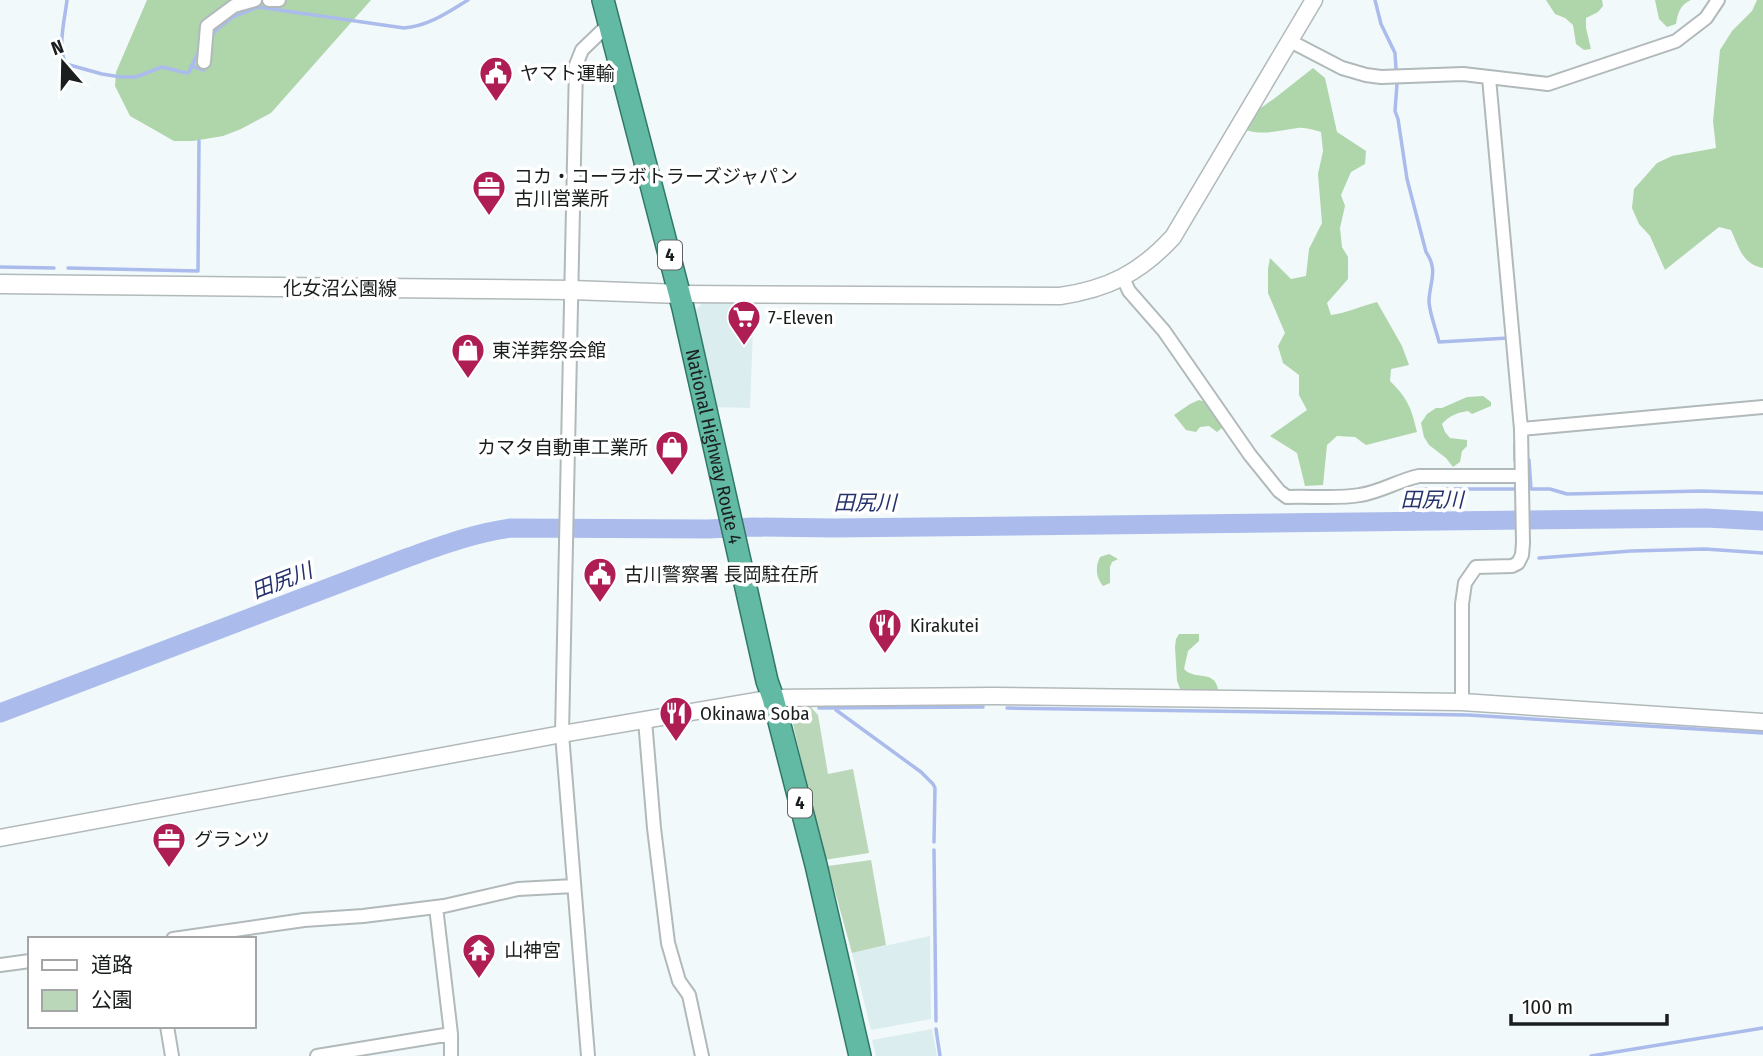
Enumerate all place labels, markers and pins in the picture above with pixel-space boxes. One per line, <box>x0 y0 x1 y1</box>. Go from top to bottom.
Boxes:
public building icon: ヤマト運輸 <box>477 54 515 103</box>
place label: ヤマト運輸 <box>520 62 615 85</box>
place label: コカ・コーラボトラーズジャパン 古川営業所 <box>514 165 798 210</box>
office icon: コカ・コーラボトラーズジャパン 古川営業所 <box>470 168 508 217</box>
supermarket icon: 7-Eleven <box>725 298 763 347</box>
place label: 7-Eleven <box>768 306 834 329</box>
shop icon: 東洋葬祭会館 <box>449 331 487 380</box>
place label: 東洋葬祭会館 <box>492 339 606 362</box>
shop icon: カマタ自動車工業所 <box>653 428 691 477</box>
place label: カマタ自動車工業所 <box>477 436 648 459</box>
public building icon: 古川警察署 長岡駐在所 <box>581 555 619 604</box>
place label: 古川警察署 長岡駐在所 <box>624 563 818 586</box>
restaurant icon: Kirakutei <box>866 606 904 655</box>
place label: Kirakutei <box>910 614 979 637</box>
restaurant icon: Okinawa Soba <box>657 694 695 743</box>
place label: Okinawa Soba <box>700 702 809 725</box>
office icon: グランツ <box>150 820 188 869</box>
place label: グランツ <box>194 828 270 851</box>
temple icon: 山神宮 <box>460 931 498 980</box>
place label: 山神宮 <box>504 939 561 962</box>

